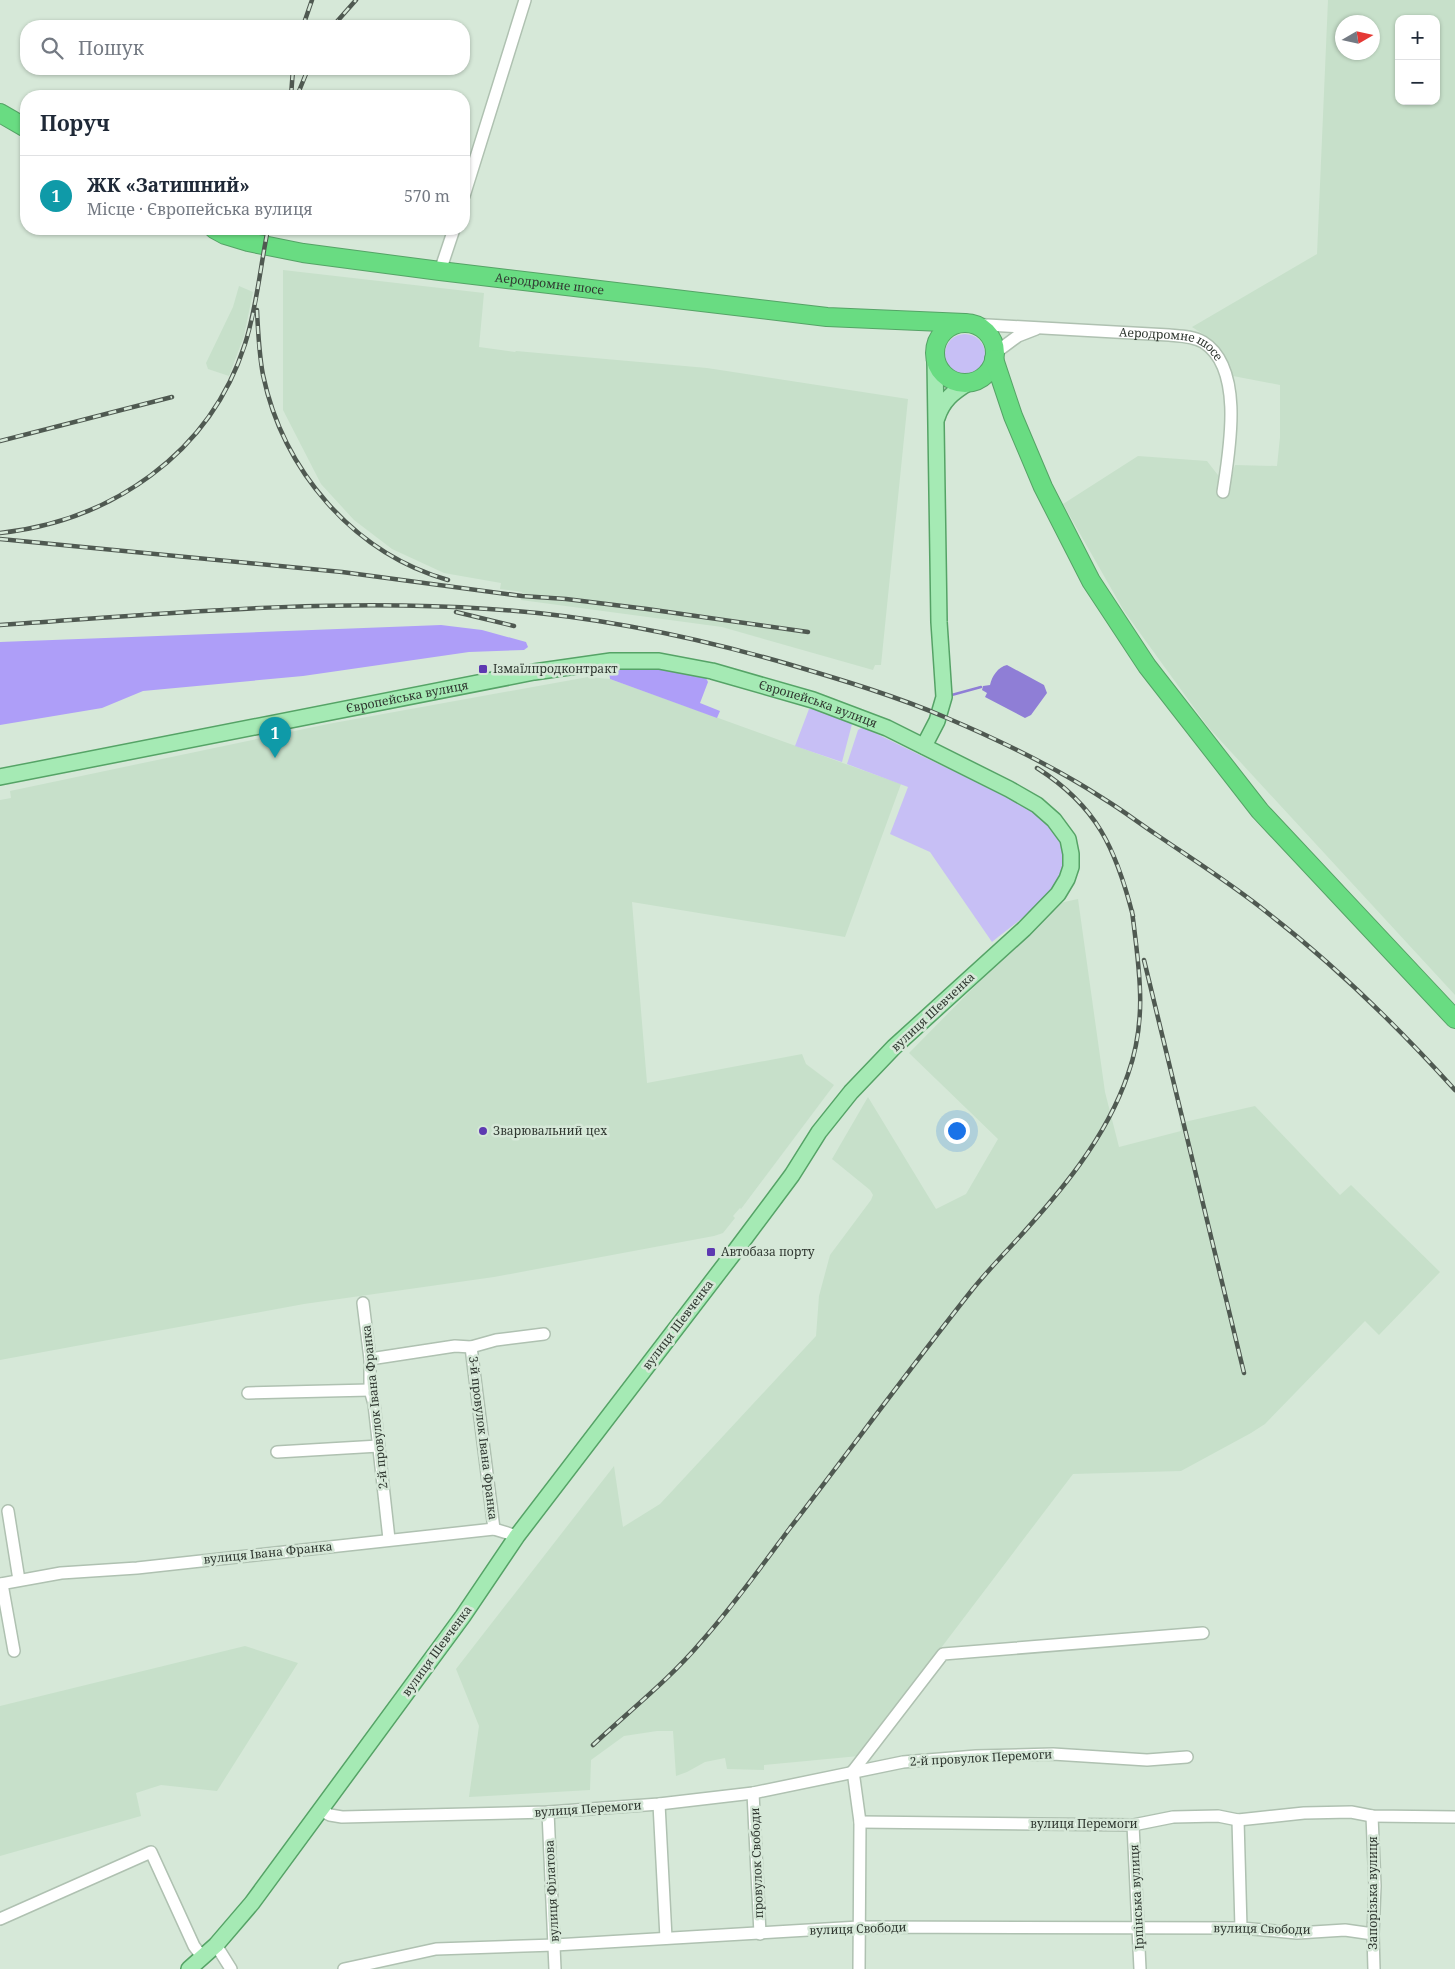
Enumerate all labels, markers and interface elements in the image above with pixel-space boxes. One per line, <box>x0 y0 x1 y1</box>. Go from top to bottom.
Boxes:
north arrow <box>1335 15 1380 60</box>
map controls <box>1395 15 1440 105</box>
button: + <box>1395 15 1440 60</box>
search box <box>20 20 470 75</box>
icon: search <box>38 34 66 62</box>
text: Пошук <box>78 35 144 61</box>
button: − <box>1395 60 1440 105</box>
text: Поруч <box>40 109 110 137</box>
text: ЖК «Затишний» <box>87 172 250 198</box>
text: 1 <box>51 185 61 207</box>
text: 570 m <box>404 185 450 207</box>
text: Місце · Європейська вулиця <box>87 198 313 220</box>
street label: Аеродромне шосе <box>494 269 605 298</box>
street label: Аеродромне шосе <box>1119 323 1227 364</box>
place label: Ізмаїлпродконтракт <box>493 660 618 677</box>
marker: Ізмаїлпродконтракт <box>477 663 489 675</box>
street label: Європейська вулиця <box>345 676 470 717</box>
street label: Європейська вулиця <box>757 676 880 732</box>
pin: 1 <box>259 717 291 758</box>
street label: вулиця Шевченка <box>887 968 978 1055</box>
your location <box>944 1118 970 1144</box>
place label: Зварювальний цех <box>493 1122 607 1139</box>
marker: Зварювальний цех <box>477 1125 489 1137</box>
place label: Автобаза порту <box>721 1243 815 1260</box>
marker: Автобаза порту <box>705 1246 717 1258</box>
street label: вулиця Шевченка <box>638 1276 717 1373</box>
street label: 2-й провулок Івана Франка <box>357 1324 392 1490</box>
street label: 3-й провулок Івана Франка <box>465 1355 502 1521</box>
street label: вулиця Івана Франка <box>203 1537 333 1568</box>
street label: вулиця Шевченка <box>398 1602 476 1700</box>
street label: 2-й провулок Перемоги <box>909 1745 1053 1770</box>
street label: вулиця Перемоги <box>534 1796 642 1821</box>
street label: провулок Свободи <box>746 1807 767 1919</box>
street label: вулиця Перемоги <box>1030 1815 1138 1832</box>
street label: Запорізька вулиця <box>1364 1836 1381 1950</box>
street label: вулиця Філатова <box>540 1839 563 1943</box>
street label: Ірпінська вулиця <box>1125 1844 1148 1950</box>
street label: вулиця Свободи <box>809 1918 907 1939</box>
street label: вулиця Свободи <box>1213 1919 1311 1938</box>

